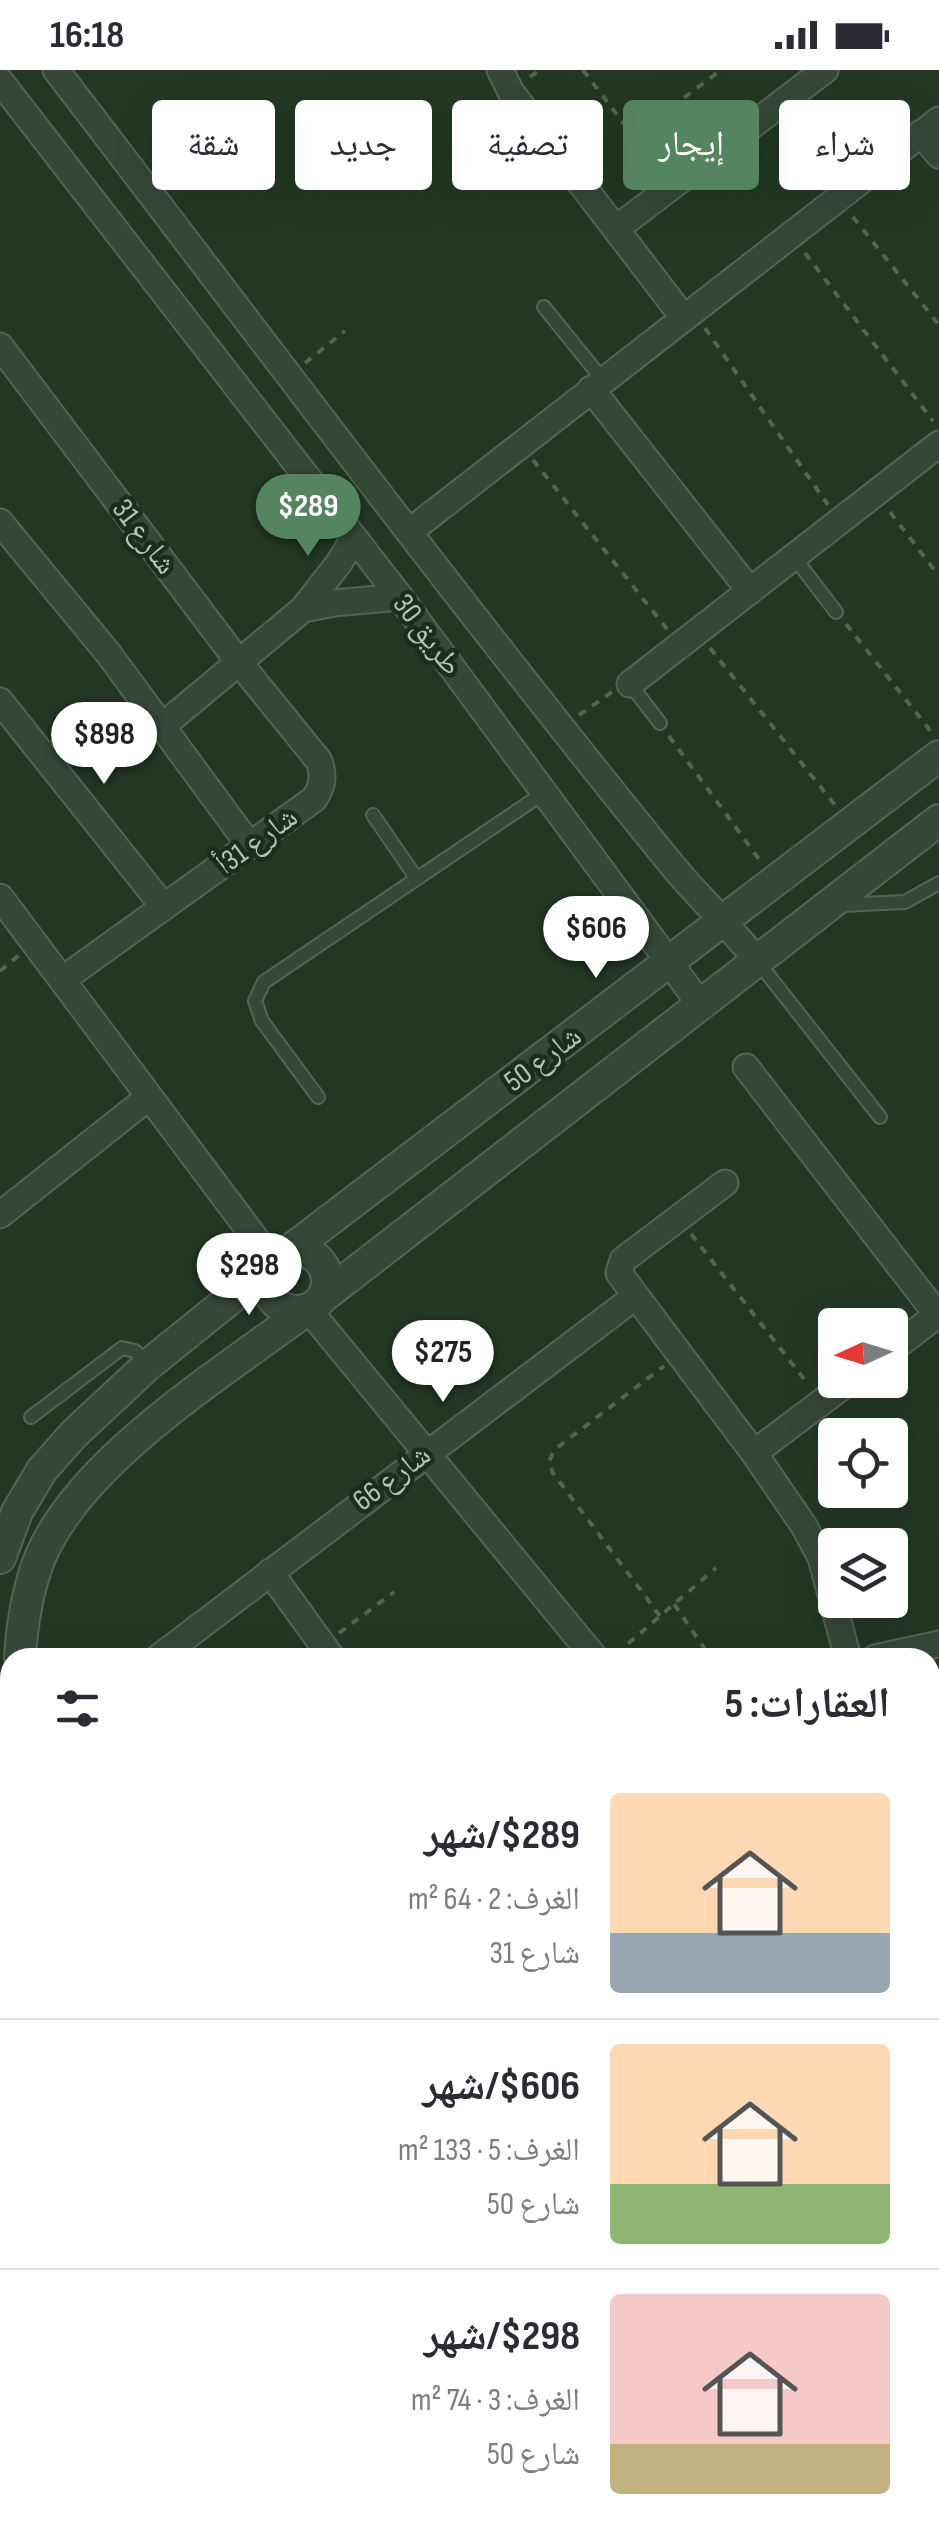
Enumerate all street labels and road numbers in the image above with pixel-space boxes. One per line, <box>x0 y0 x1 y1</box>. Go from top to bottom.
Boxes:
street label: شارع 31 <box>104 492 184 582</box>
street label: طريق 30 <box>385 587 469 683</box>
street label: شارع 31أ <box>208 798 305 883</box>
street label: شارع 50 <box>497 1018 589 1100</box>
street label: شارع 66 <box>346 1437 438 1519</box>

